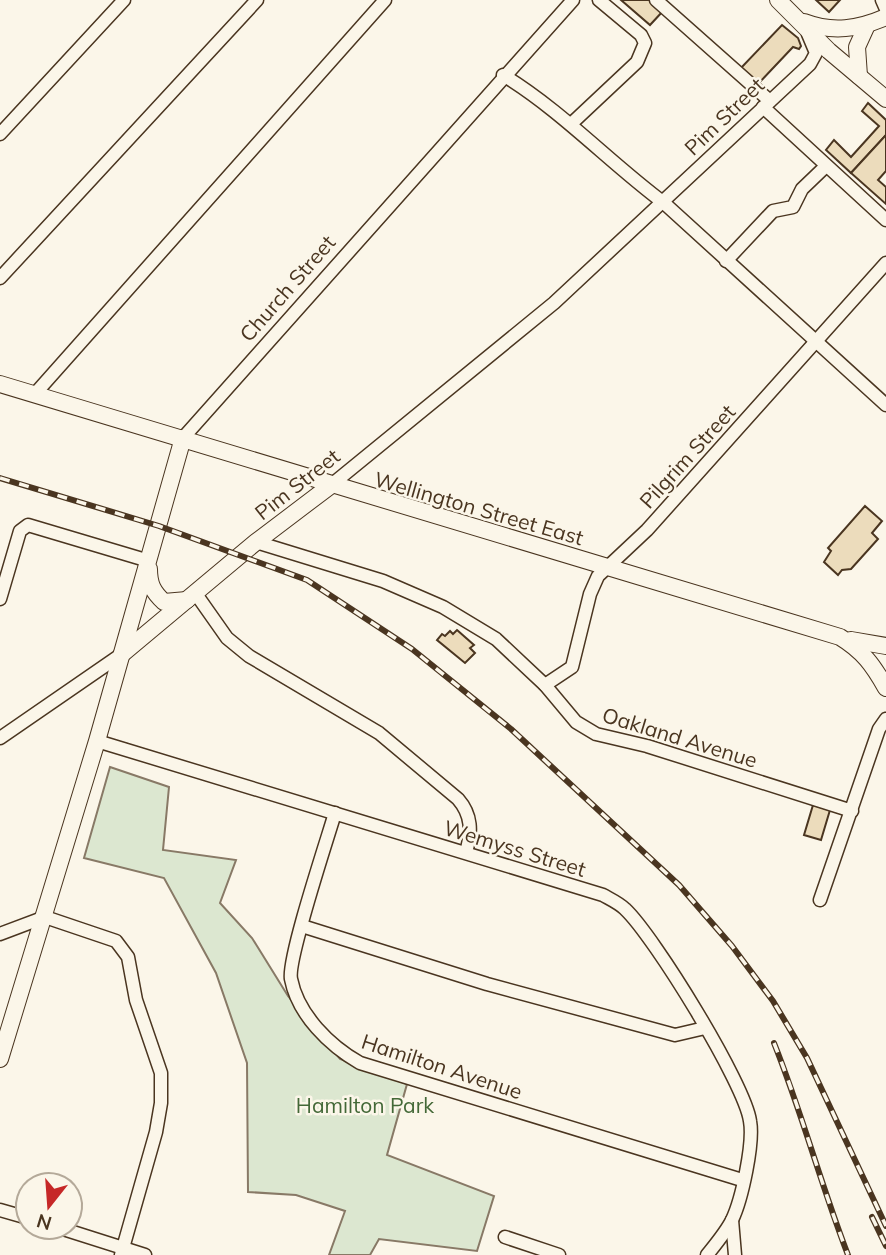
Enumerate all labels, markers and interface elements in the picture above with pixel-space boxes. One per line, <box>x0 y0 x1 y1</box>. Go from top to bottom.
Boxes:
street label: Pim Street <box>679 72 769 160</box>
street label: Church Street <box>234 229 340 347</box>
street label: Pilgrim Street <box>634 399 740 513</box>
street label: Pim Street <box>249 443 345 525</box>
street label: Wellington Street East <box>371 466 587 550</box>
street label: Oakland Avenue <box>599 701 761 773</box>
street label: Wemyss Street <box>441 814 589 882</box>
street label: Hamilton Avenue <box>358 1028 526 1104</box>
park label: Hamilton Park <box>296 1092 434 1118</box>
north arrow <box>14 1171 84 1241</box>
text: N <box>34 1209 54 1236</box>

